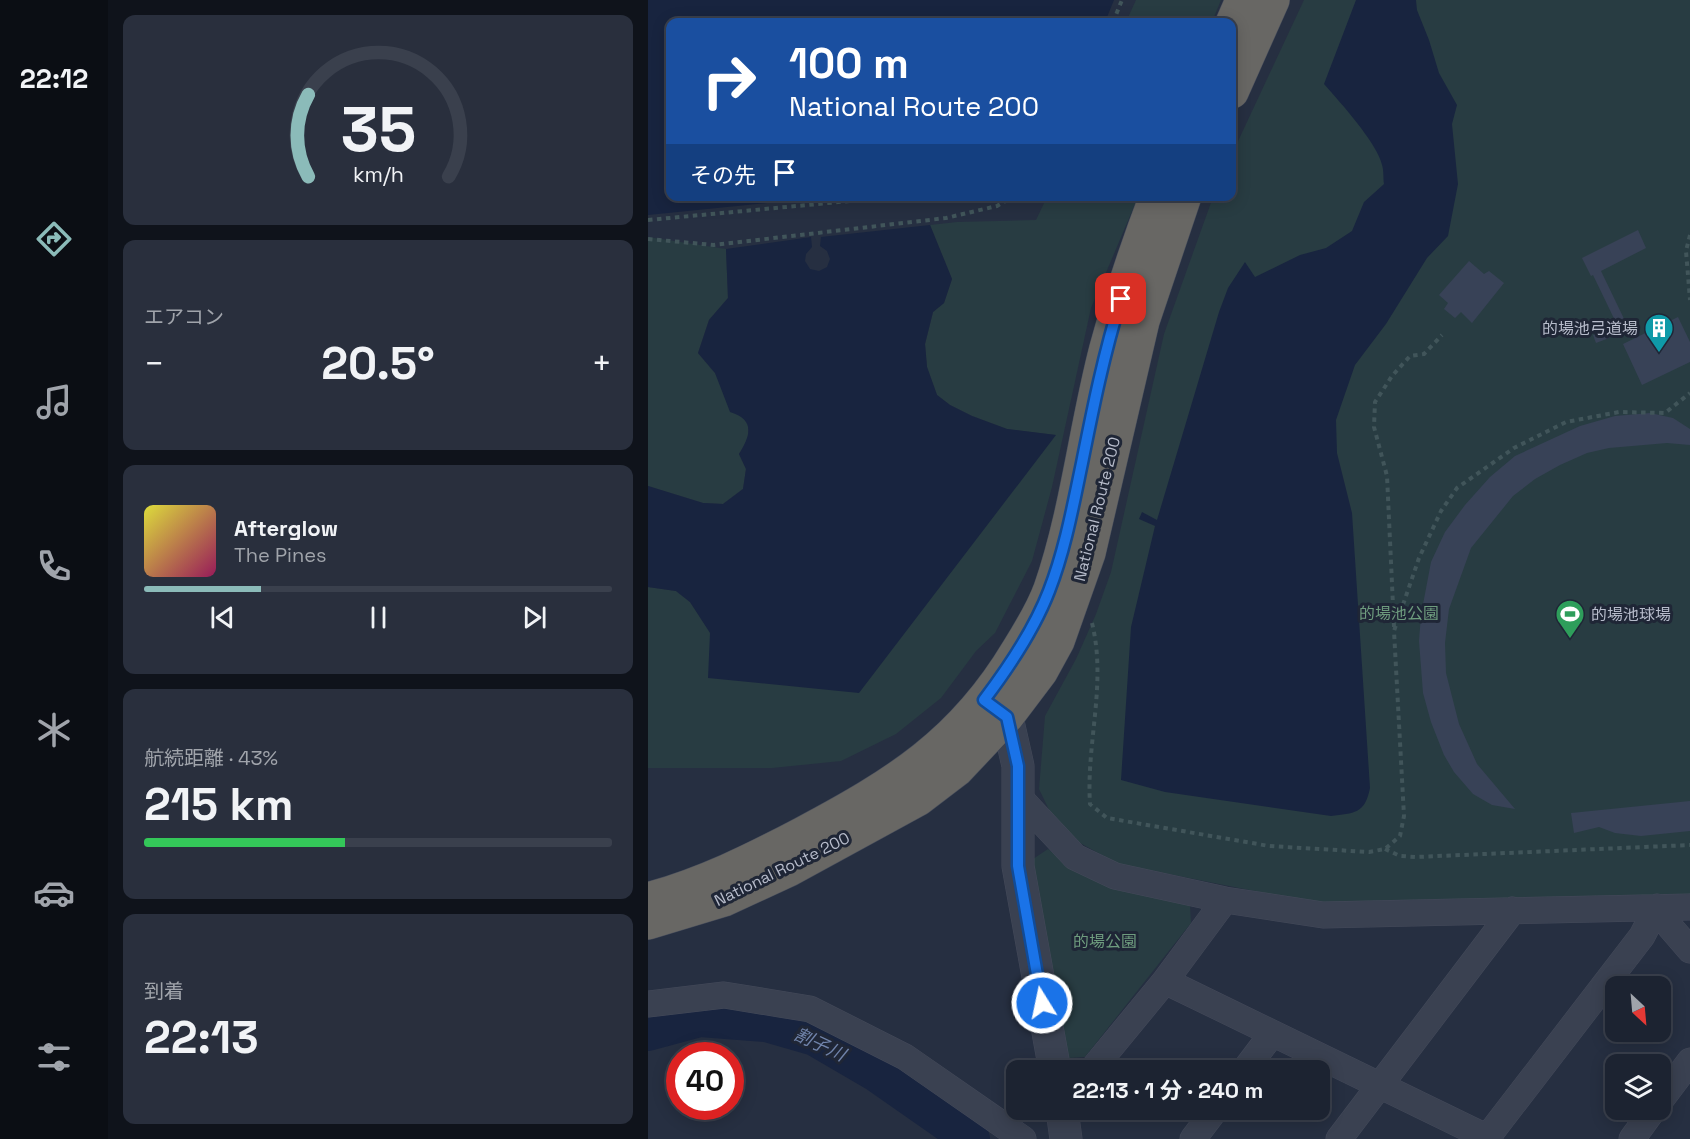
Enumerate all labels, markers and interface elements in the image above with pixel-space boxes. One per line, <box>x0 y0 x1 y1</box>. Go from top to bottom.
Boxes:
text: 100 m <box>789 37 909 90</box>
icon: right <box>690 42 768 120</box>
text: 22:12 <box>20 61 88 96</box>
text: National Route 200 <box>789 89 1039 124</box>
text: 35 <box>340 90 416 169</box>
icon: arrive <box>768 156 801 189</box>
text: km/h <box>352 161 404 188</box>
text: その先 <box>690 161 756 189</box>
icon: directions <box>33 218 75 260</box>
pin <box>1095 273 1146 324</box>
icon: arrive <box>1104 282 1137 315</box>
text: エアコン <box>144 304 224 330</box>
building icon: 的場池弓道場 <box>1643 312 1675 354</box>
place label: 的場池弓道場 <box>1542 318 1638 339</box>
text: 20.5° <box>321 335 435 392</box>
text: − <box>144 343 164 385</box>
text: + <box>592 343 612 385</box>
icon: music <box>33 381 75 423</box>
street label: National Route 200 <box>1069 435 1125 583</box>
text: Afterglow <box>234 514 338 542</box>
text: The Pines <box>234 542 327 568</box>
icon: phone <box>33 545 75 587</box>
sports icon: 的場池球場 <box>1554 598 1586 640</box>
icon: previous <box>206 601 239 634</box>
icon: pause <box>362 601 395 634</box>
icon: next <box>518 601 551 634</box>
park label: 的場池公園 <box>1359 603 1439 624</box>
place label: 的場池球場 <box>1591 604 1671 625</box>
icon: climate <box>33 709 75 751</box>
text: 航続距離 · 43% <box>144 745 278 771</box>
text: 215 km <box>144 776 293 833</box>
street label: National Route 200 <box>711 827 853 911</box>
icon: car <box>33 872 75 914</box>
park label: 的場公園 <box>1073 931 1137 952</box>
position arrow <box>1010 971 1074 1035</box>
north arrow <box>1605 976 1671 1042</box>
map controls <box>1605 976 1671 1120</box>
text: 到着 <box>144 978 184 1004</box>
text: 22:13 <box>144 1009 259 1066</box>
water label: 割子川 <box>791 1022 851 1067</box>
icon: filters <box>33 1036 75 1078</box>
speed limit sign: 40 <box>666 1042 744 1120</box>
button: layers <box>1605 1054 1671 1120</box>
text: 22:13 · 1 分 · 240 m <box>1073 1076 1263 1104</box>

